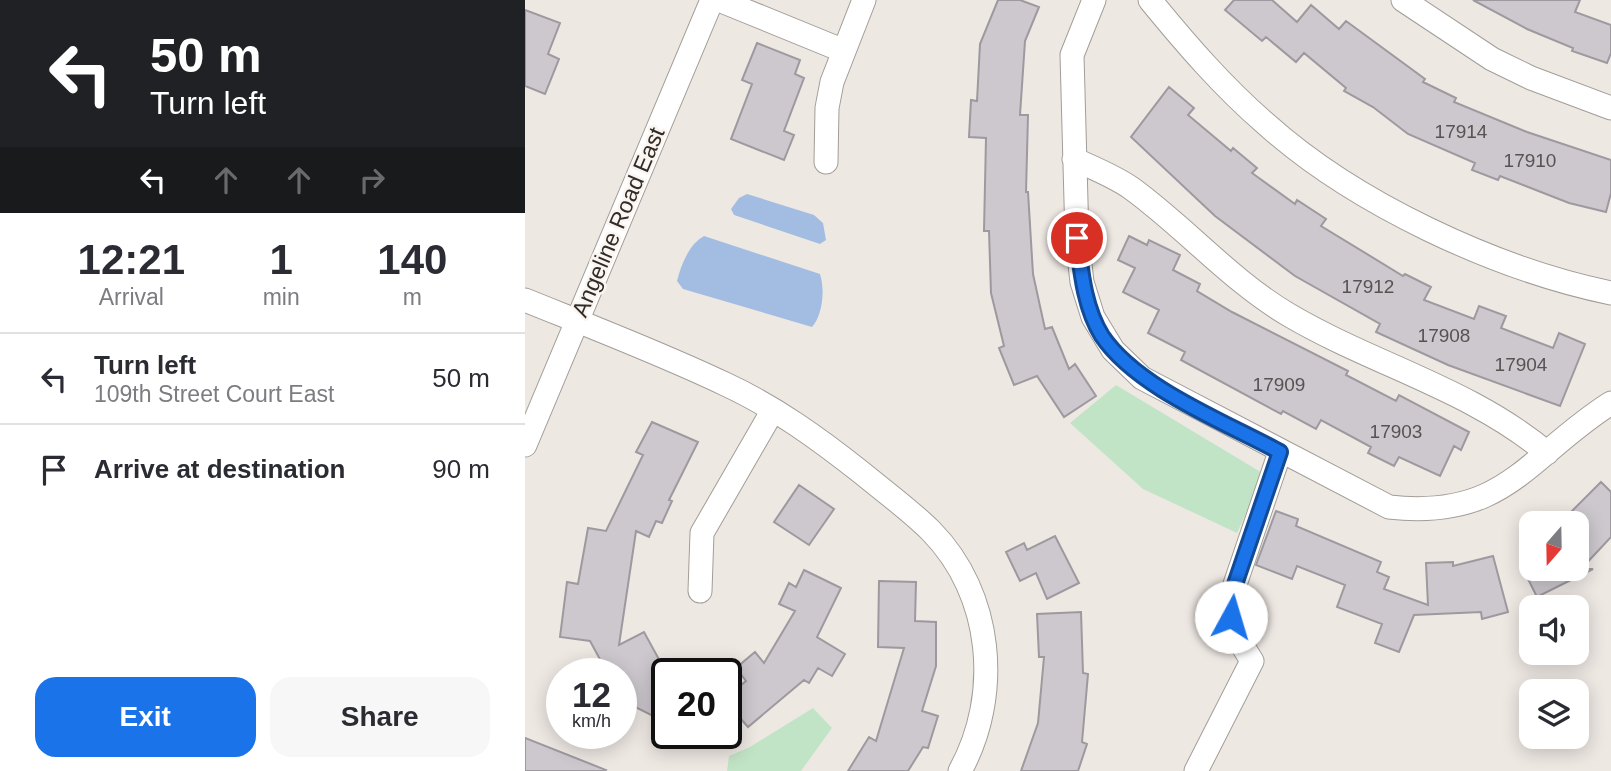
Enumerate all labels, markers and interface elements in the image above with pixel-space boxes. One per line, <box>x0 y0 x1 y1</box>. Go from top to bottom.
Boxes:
icon: left <box>35 28 126 119</box>
text: 50 m <box>150 28 262 82</box>
text: Turn left <box>150 85 266 121</box>
house number: 17914 <box>1435 121 1488 142</box>
street label: Angeline Road East <box>566 123 670 321</box>
house number: 17910 <box>1504 150 1556 171</box>
icon: left <box>134 161 172 199</box>
icon: ahead <box>207 161 245 199</box>
icon: ahead <box>280 161 318 199</box>
icon: right <box>353 161 391 199</box>
pin <box>1047 208 1107 268</box>
icon: arrive <box>1058 219 1096 257</box>
text: 12:21 <box>78 236 185 283</box>
text: 1 <box>269 236 293 283</box>
text: 140 <box>377 236 447 283</box>
house number: 17912 <box>1342 276 1394 297</box>
text: Arrival <box>99 284 164 310</box>
text: min <box>263 284 300 310</box>
text: m <box>403 284 422 310</box>
house number: 17908 <box>1418 325 1470 346</box>
text: Turn left <box>94 350 196 380</box>
house number: 17904 <box>1495 354 1548 375</box>
icon: left <box>35 360 73 398</box>
text: 50 m <box>432 363 490 393</box>
house number: 17909 <box>1253 374 1305 395</box>
text: 109th Street Court East <box>94 381 334 407</box>
house number: 17903 <box>1370 421 1422 442</box>
icon: arrive <box>35 451 73 489</box>
text: Arrive at destination <box>94 454 345 484</box>
text: 90 m <box>432 454 490 484</box>
north arrow <box>1519 511 1589 581</box>
map controls <box>1519 511 1589 749</box>
position arrow <box>1194 580 1268 654</box>
button: sound <box>1519 595 1589 665</box>
speed limit sign: 20 <box>651 658 742 749</box>
text: 12 <box>572 675 611 714</box>
button: Exit <box>35 677 256 757</box>
button: Share <box>270 677 490 757</box>
button: layers <box>1519 679 1589 749</box>
text: km/h <box>572 711 611 731</box>

